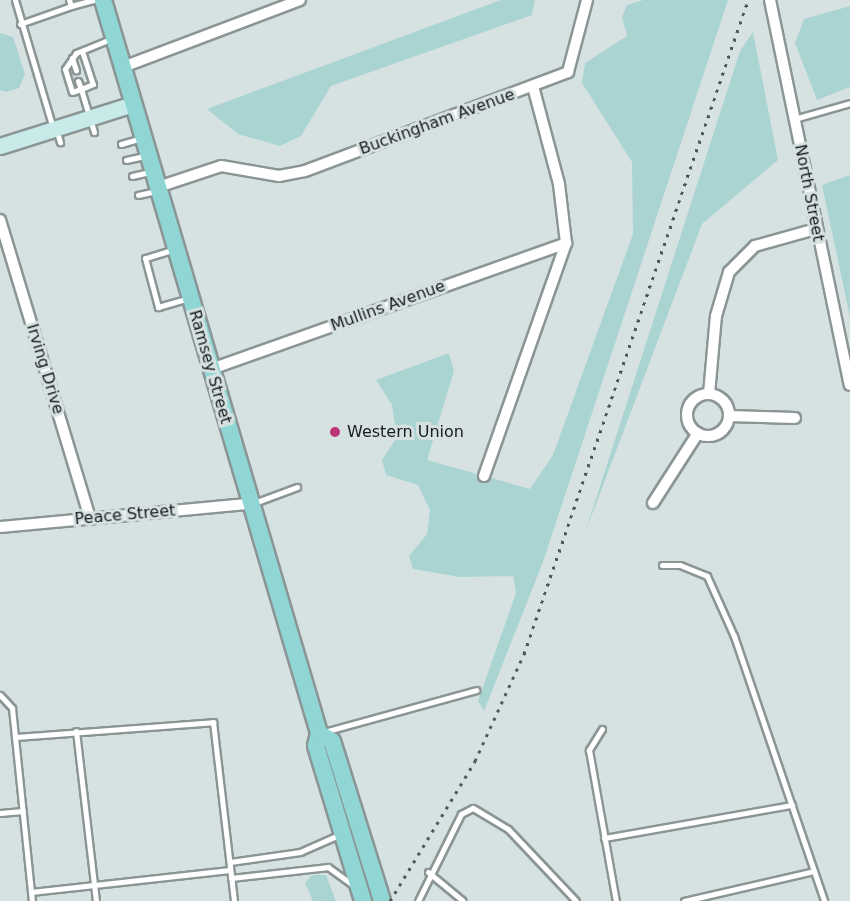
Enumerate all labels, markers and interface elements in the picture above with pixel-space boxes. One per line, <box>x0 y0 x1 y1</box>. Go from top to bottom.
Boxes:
street label: Buckingham Avenue <box>357 85 517 159</box>
street label: North Street <box>790 143 828 243</box>
street label: Mullins Avenue <box>328 276 448 336</box>
street label: Ramsey Street <box>185 308 235 426</box>
street label: Irving Drive <box>22 322 68 416</box>
place label: Western Union <box>347 422 464 442</box>
marker: Western Union <box>328 425 342 439</box>
street label: Peace Street <box>74 501 176 529</box>

